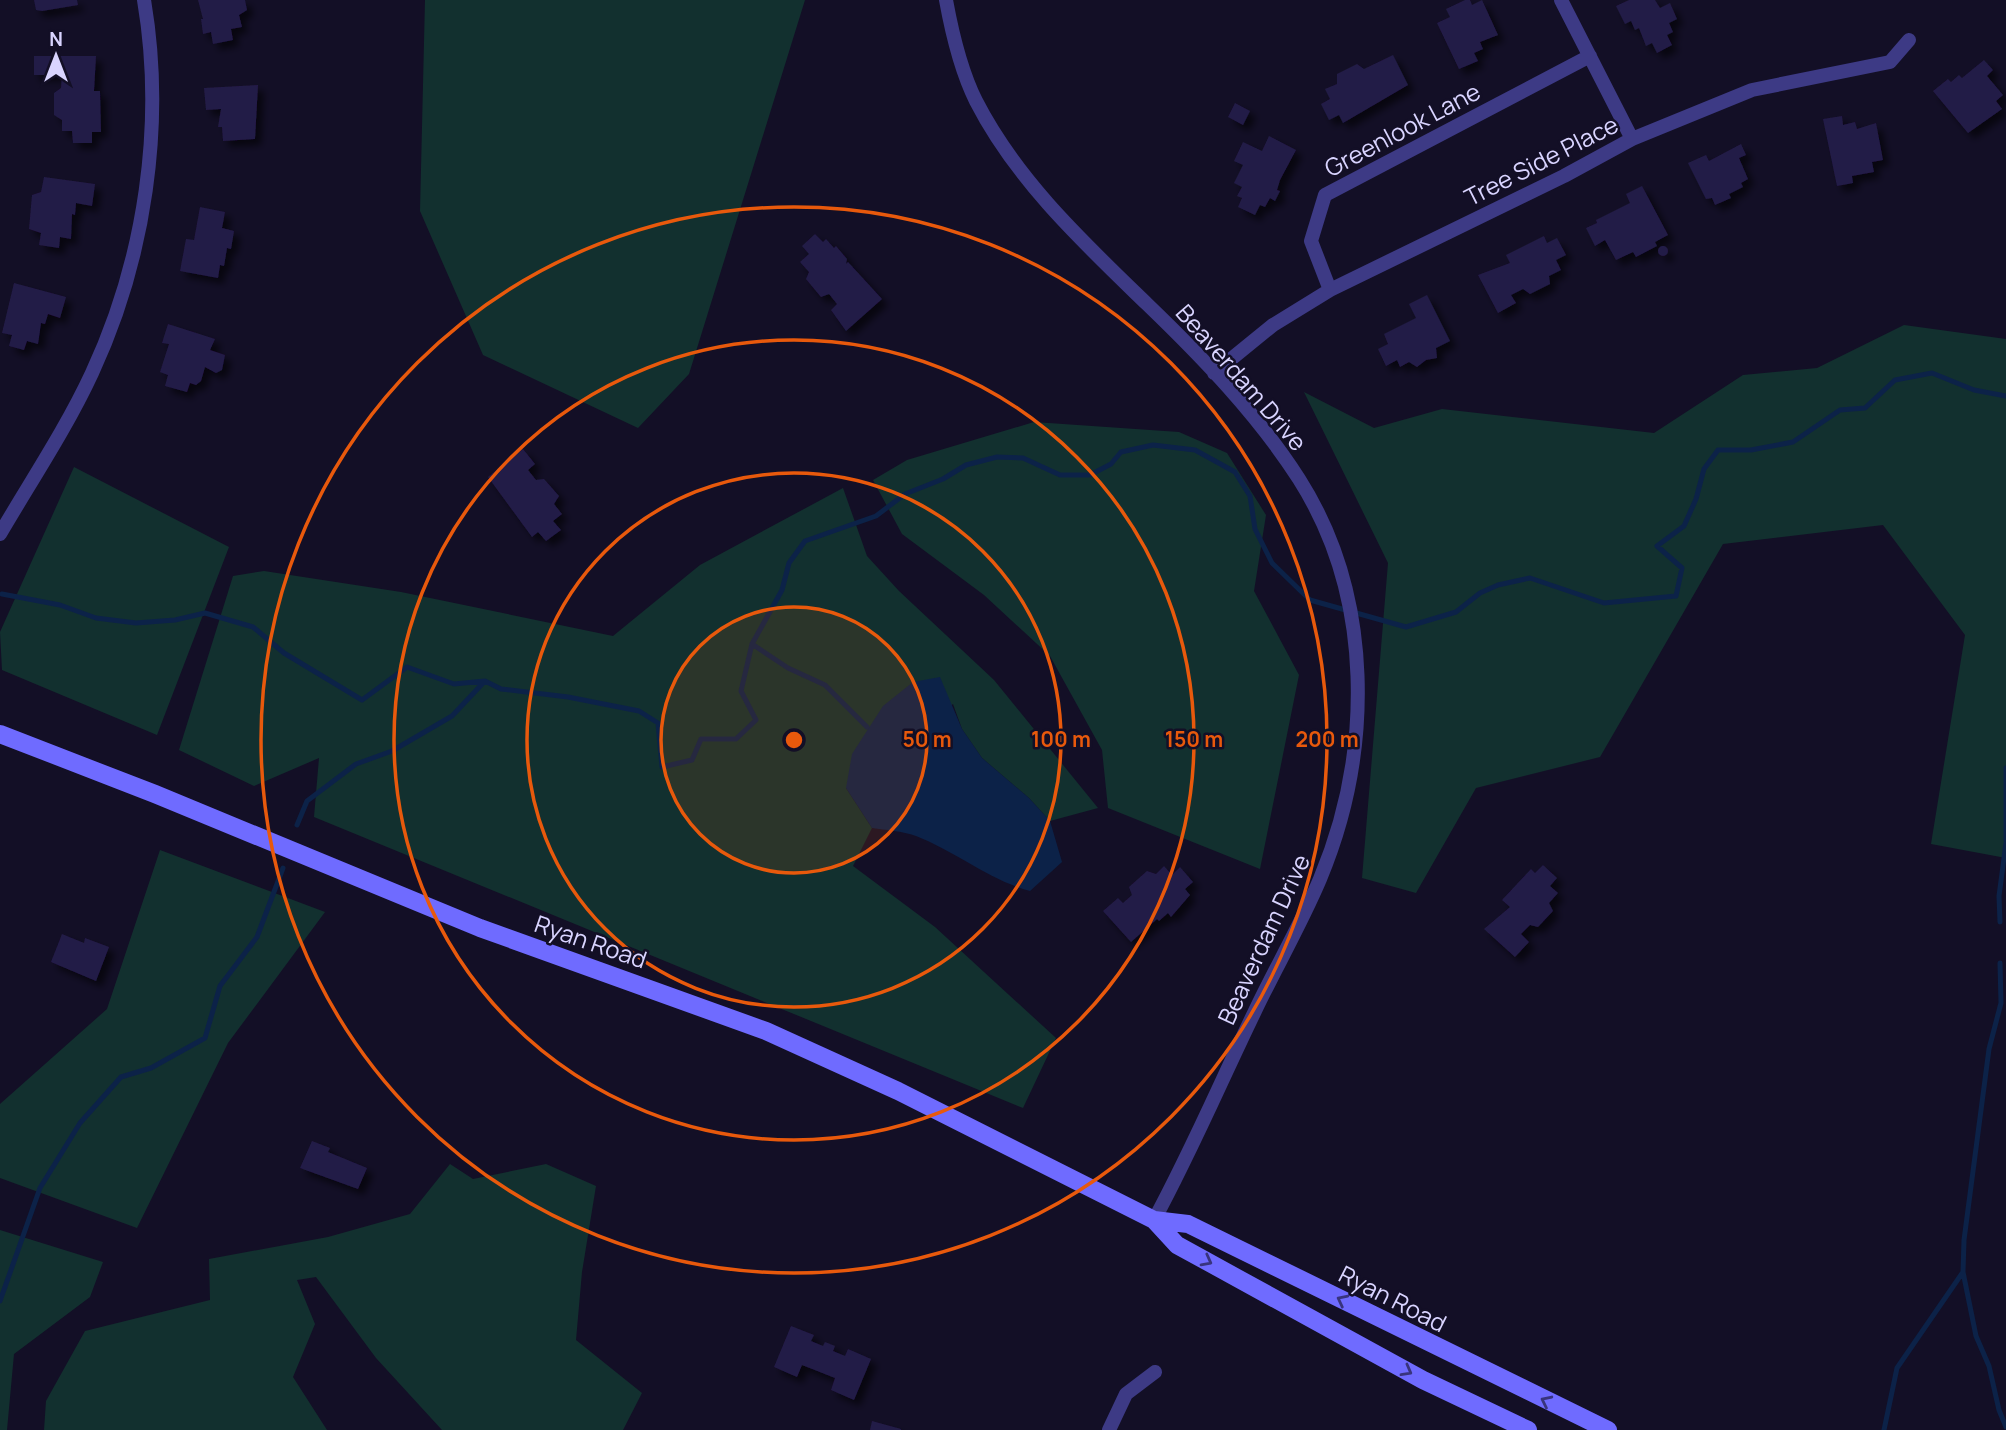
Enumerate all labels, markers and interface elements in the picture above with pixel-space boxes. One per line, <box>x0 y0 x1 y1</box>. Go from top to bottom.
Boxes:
north arrow <box>21 21 91 91</box>
text: N <box>49 26 63 52</box>
street label: Greenlook Lane <box>1318 74 1486 184</box>
street label: Tree Side Place <box>1459 107 1623 213</box>
street label: Beaverdam Drive <box>1169 297 1315 457</box>
text: 50 m <box>902 725 952 753</box>
text: 100 m <box>1031 725 1091 753</box>
text: 150 m <box>1165 725 1223 753</box>
text: 200 m <box>1295 725 1359 753</box>
centre of rings <box>782 728 806 752</box>
street label: Beaverdam Drive <box>1209 848 1317 1030</box>
street label: Ryan Road <box>531 906 651 976</box>
one-way arrow <box>1200 1253 1213 1266</box>
street label: Ryan Road <box>1334 1257 1452 1339</box>
one-way arrow <box>1337 1294 1349 1308</box>
one-way arrow <box>1399 1363 1412 1376</box>
one-way arrow <box>1541 1395 1553 1409</box>

